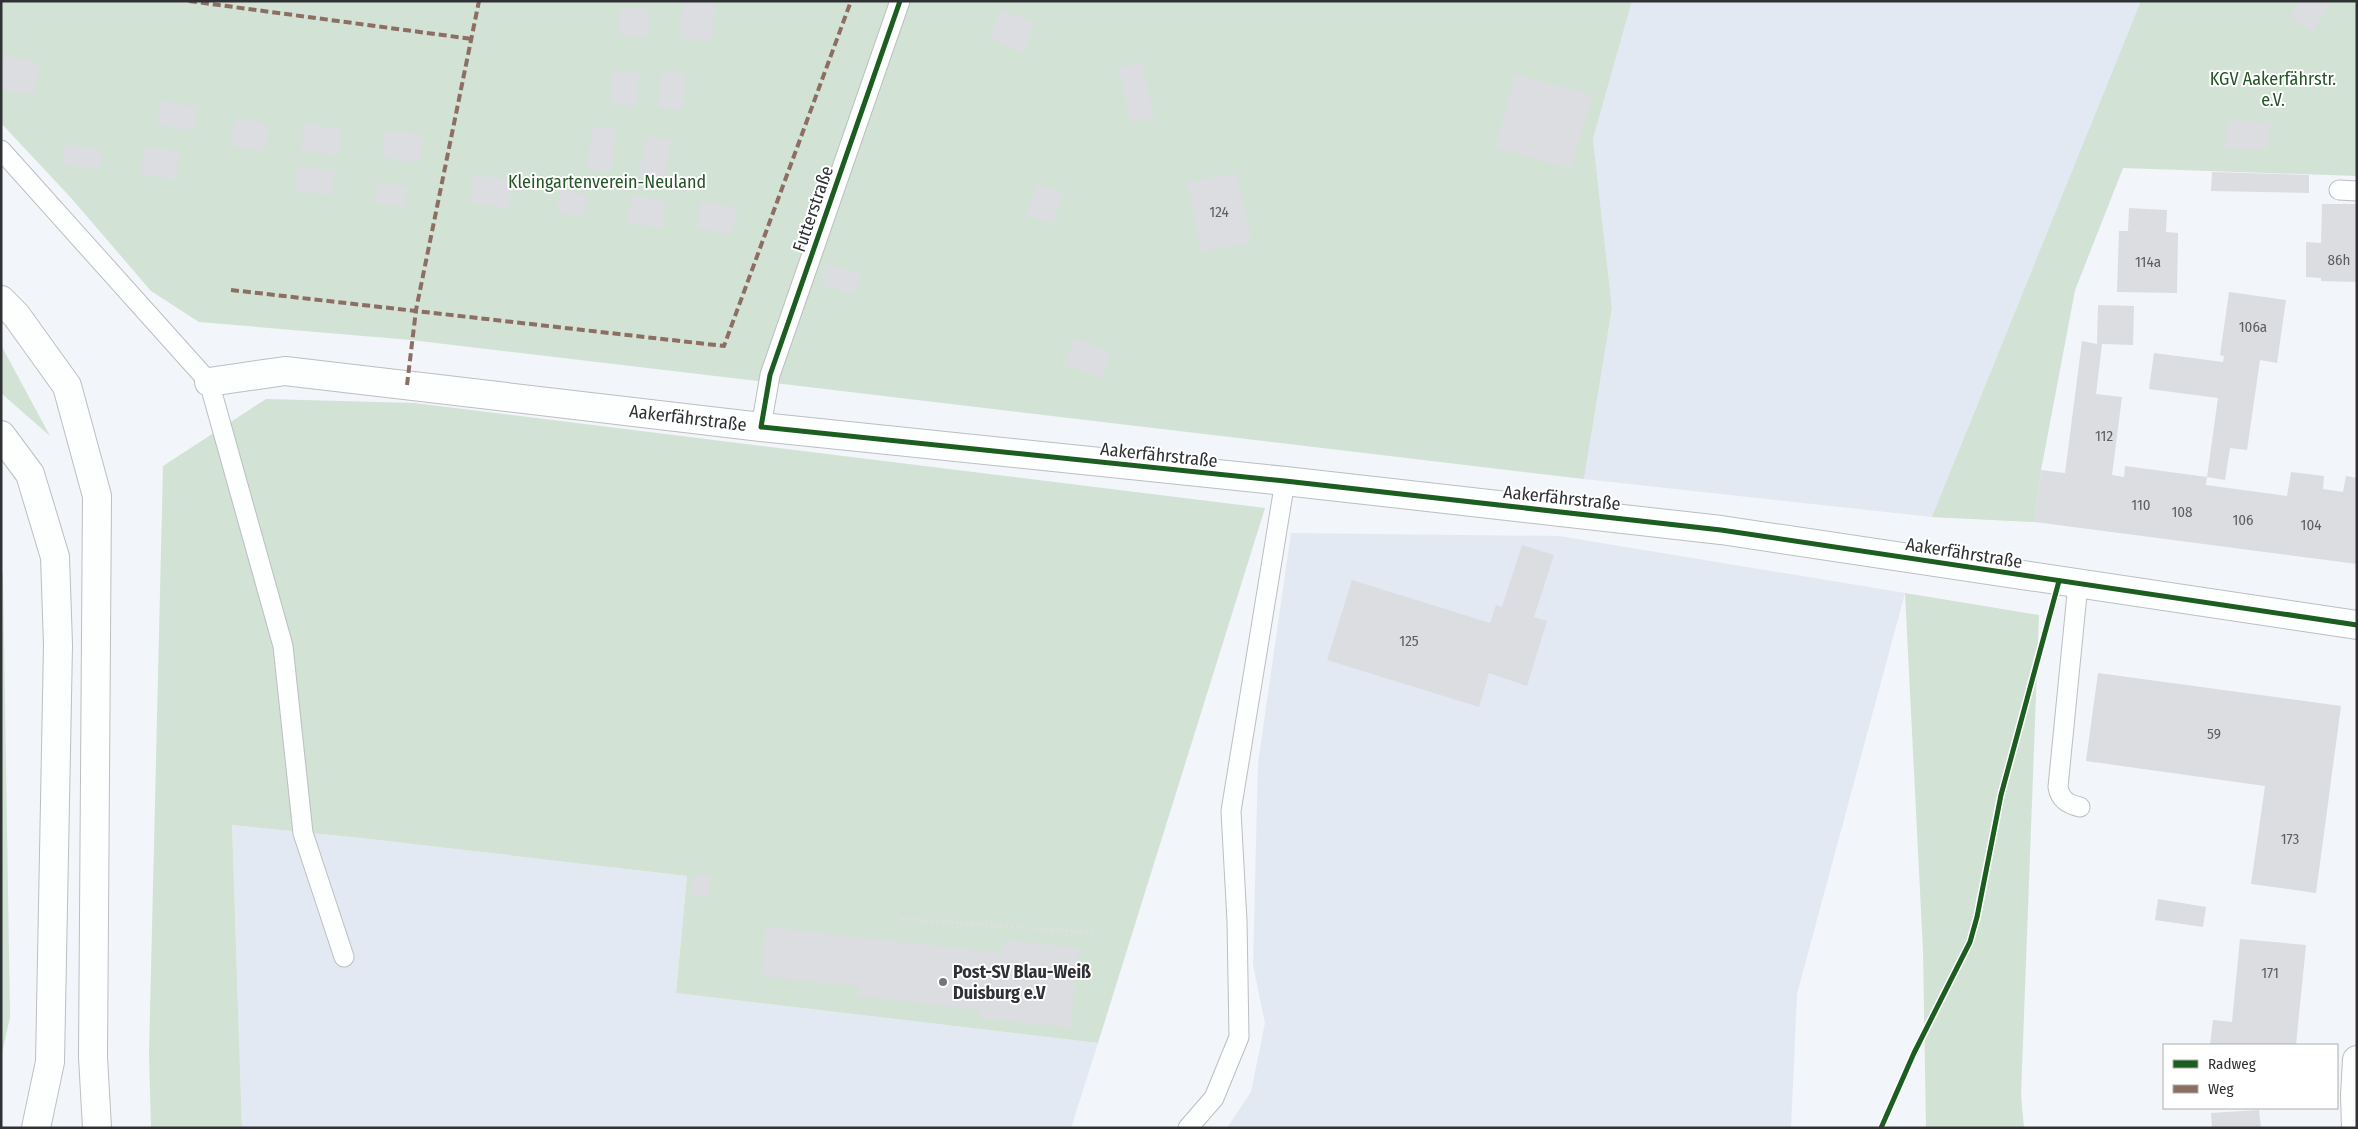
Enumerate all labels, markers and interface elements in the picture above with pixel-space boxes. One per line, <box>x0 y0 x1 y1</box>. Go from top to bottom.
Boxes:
park label: KGV Aakerfährstr. e.V. <box>2210 68 2336 111</box>
street label: Futterstraße <box>788 163 838 255</box>
park label: Kleingartenverein-Neuland <box>508 171 706 193</box>
house number: 124 <box>1209 203 1229 221</box>
house number: 86h <box>2328 251 2350 269</box>
house number: 114a <box>2135 253 2161 271</box>
house number: 106a <box>2239 318 2267 336</box>
street label: Aakerfährstraße <box>628 400 748 436</box>
house number: 112 <box>2095 427 2113 445</box>
street label: Aakerfährstraße <box>1099 438 1219 472</box>
street label: Aakerfährstraße <box>1502 481 1622 515</box>
house number: 110 <box>2131 496 2151 514</box>
house number: 108 <box>2171 503 2193 521</box>
house number: 106 <box>2232 511 2254 529</box>
house number: 104 <box>2301 516 2321 534</box>
street label: Aakerfährstraße <box>1904 533 2024 573</box>
house number: 125 <box>1399 632 1419 650</box>
house number: 59 <box>2207 725 2221 743</box>
house number: 173 <box>2281 830 2300 848</box>
place label: Post-SV Blau-Weiß Duisburg e.V <box>953 961 1091 1004</box>
house number: 171 <box>2261 964 2279 982</box>
marker: Post-SV Blau-Weiß Duisburg e.V <box>937 976 949 988</box>
legend <box>2163 1044 2338 1109</box>
text: Radweg <box>2208 1055 2256 1073</box>
text: Weg <box>2208 1080 2234 1098</box>

